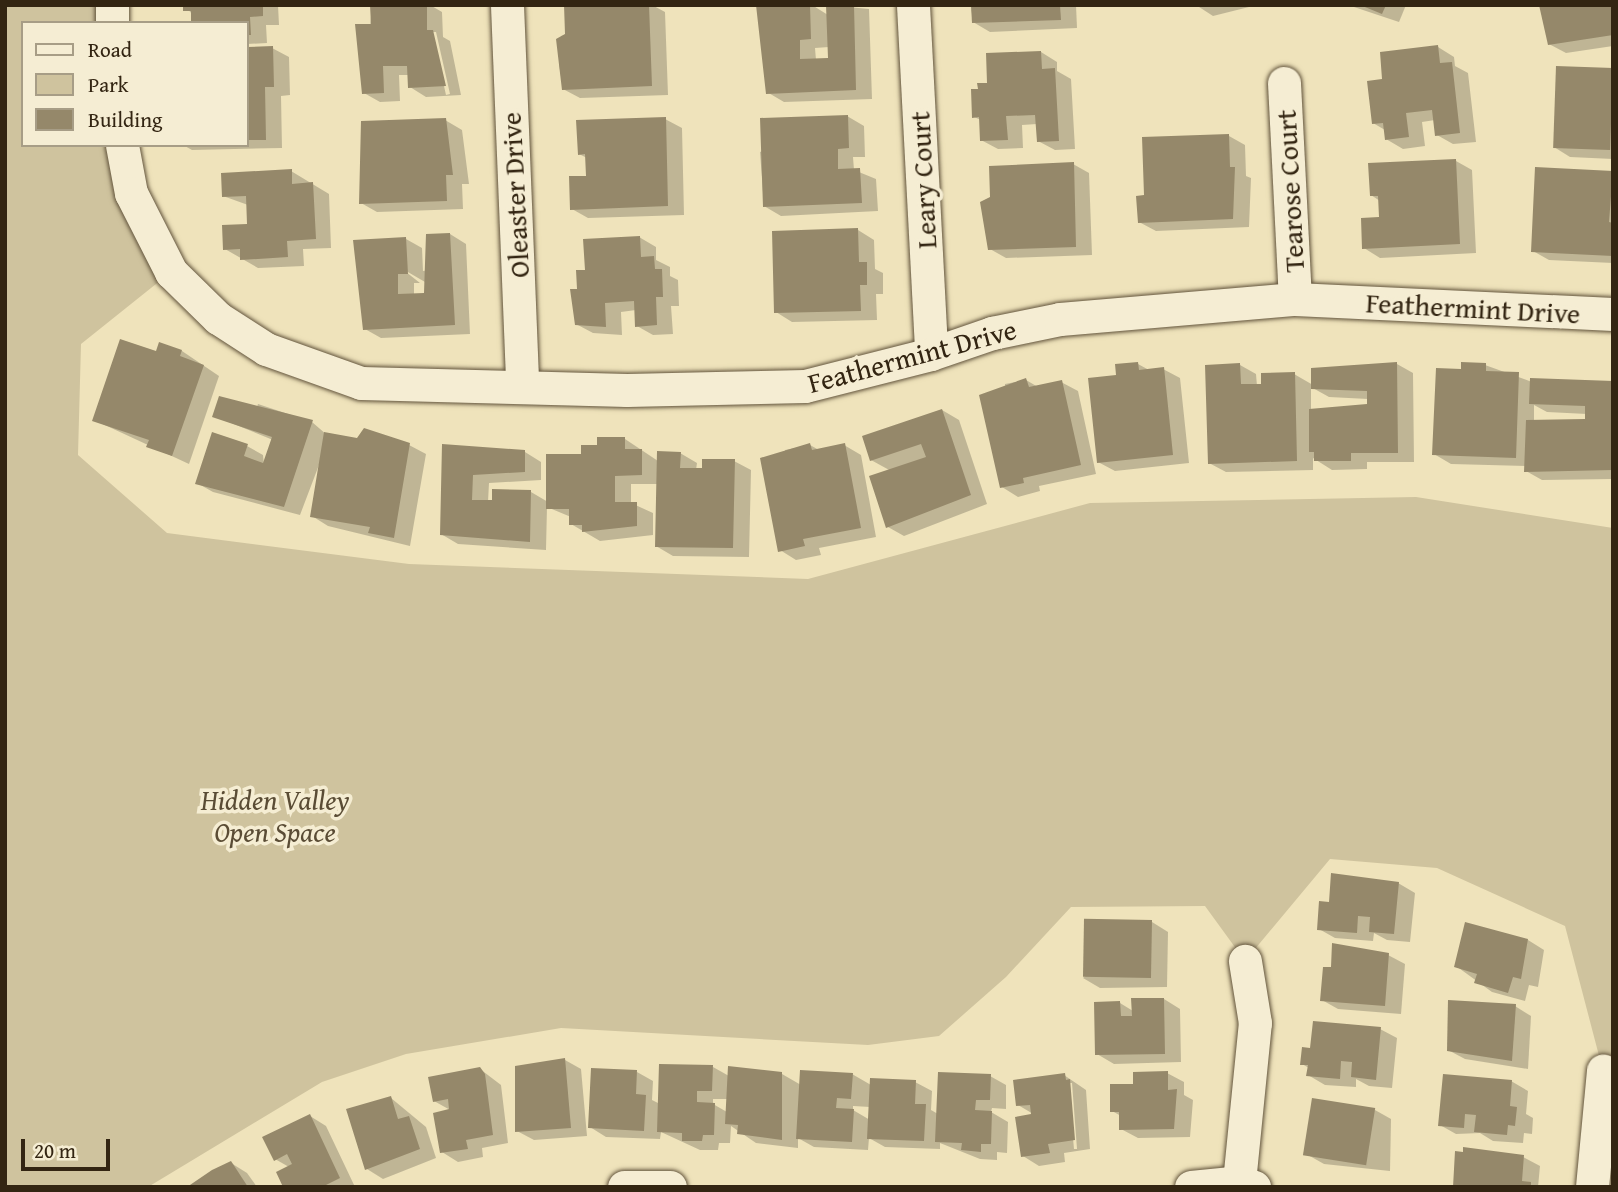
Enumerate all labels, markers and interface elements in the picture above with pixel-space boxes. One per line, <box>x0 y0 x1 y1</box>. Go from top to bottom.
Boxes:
legend <box>21 21 248 147</box>
text: Road <box>88 34 132 65</box>
text: Park <box>88 69 129 100</box>
text: Building <box>88 104 162 135</box>
street label: Tearose Court <box>1269 109 1311 273</box>
street label: Leary Court <box>903 110 943 250</box>
street label: Oleaster Drive <box>494 111 536 279</box>
street label: Feathermint Drive <box>1365 286 1581 330</box>
street label: Feathermint Drive <box>804 312 1020 400</box>
park label: Hidden Valley Open Space <box>201 783 349 849</box>
scale bar <box>24 1126 114 1170</box>
text: 20 m <box>34 1135 76 1166</box>

